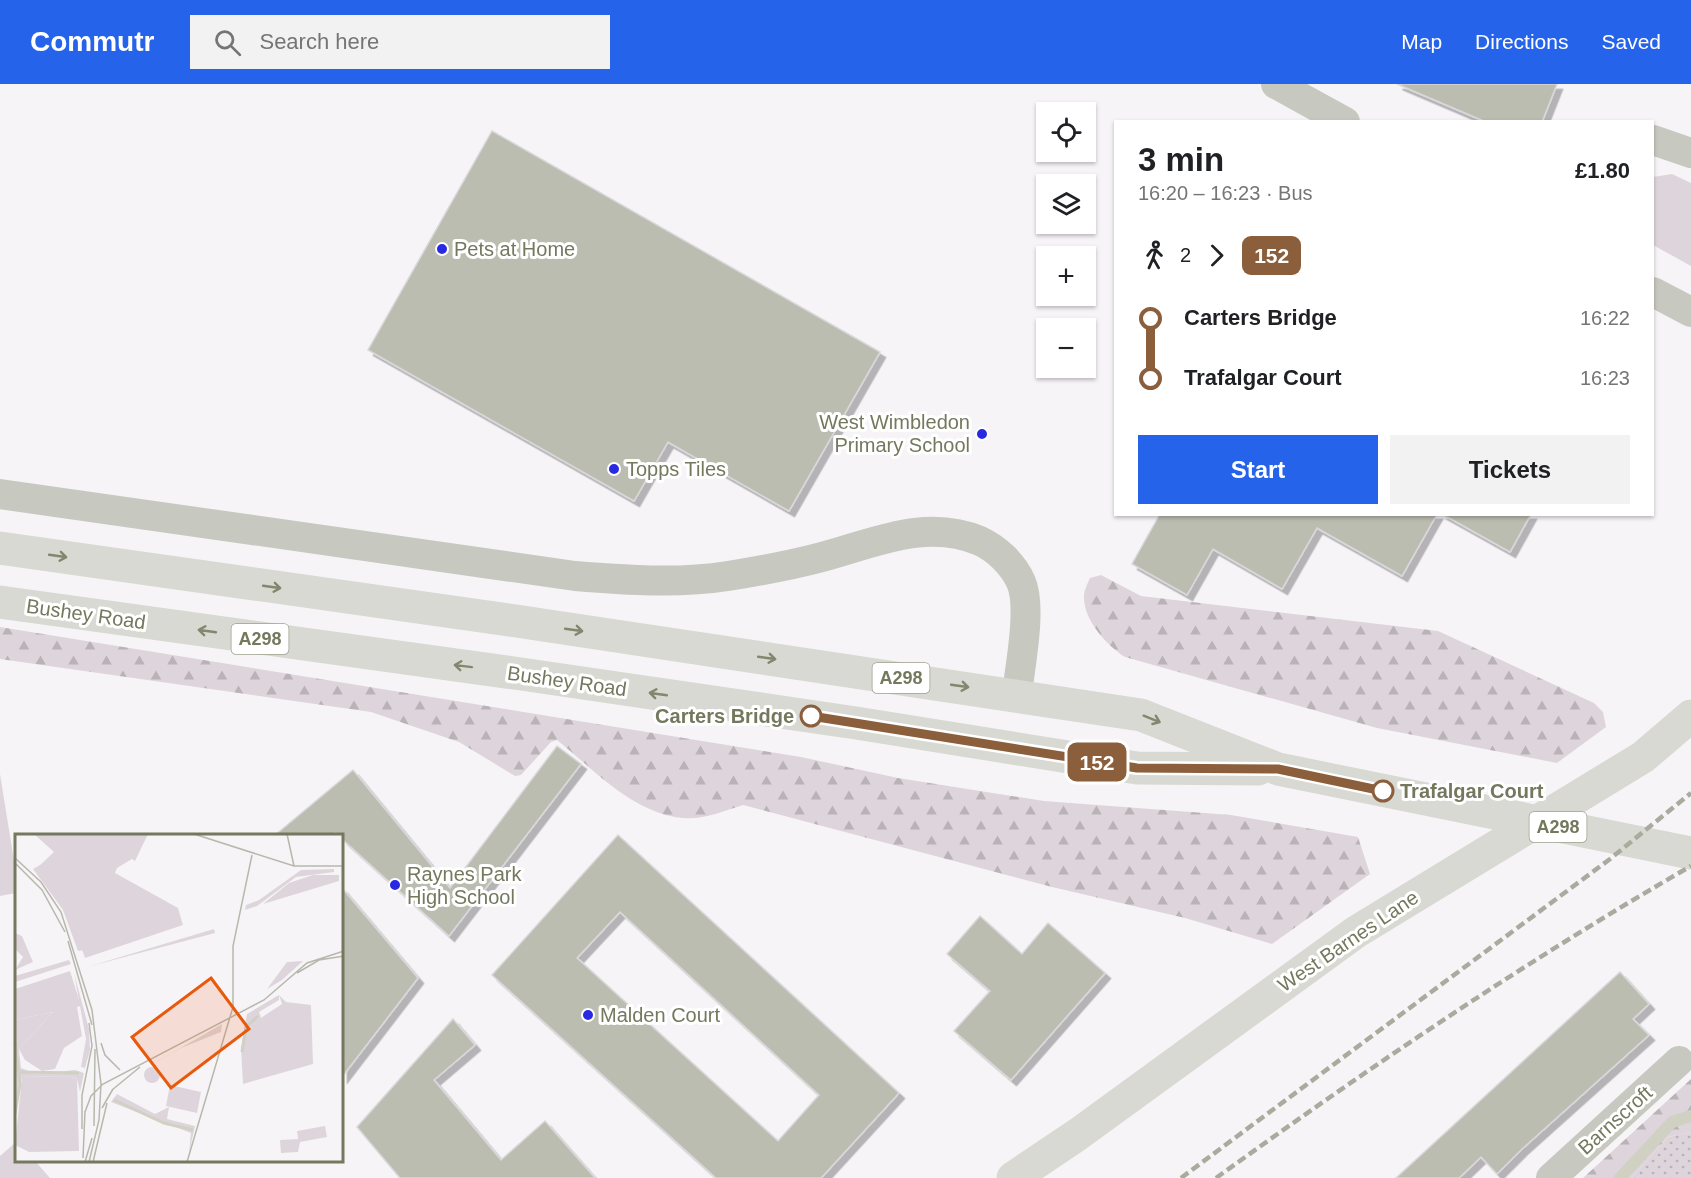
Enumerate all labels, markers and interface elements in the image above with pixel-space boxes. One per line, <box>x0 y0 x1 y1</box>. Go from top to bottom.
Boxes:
search box <box>190 15 610 69</box>
text: Commutr <box>30 26 154 57</box>
icon: search <box>211 26 244 59</box>
text: Search here <box>259 29 379 54</box>
text: Map <box>1401 30 1442 53</box>
text: Directions <box>1475 30 1568 53</box>
text: Saved <box>1601 30 1661 53</box>
map controls <box>1036 102 1096 378</box>
button: locate <box>1036 102 1096 162</box>
text: 3 min <box>1138 141 1224 178</box>
text: £1.80 <box>1575 158 1630 183</box>
button: layers <box>1036 174 1096 234</box>
text: 16:20 – 16:23 · Bus <box>1138 182 1313 204</box>
place label: Pets at Home <box>454 238 575 260</box>
icon: walk <box>1138 239 1171 272</box>
icon: forward <box>1200 239 1233 272</box>
marker: Pets at Home <box>435 242 449 256</box>
text: 2 <box>1180 244 1191 266</box>
text: 152 <box>1254 244 1289 267</box>
button: + <box>1036 246 1096 306</box>
text: Carters Bridge <box>1184 305 1337 330</box>
text: 16:22 <box>1580 307 1630 329</box>
button: − <box>1036 318 1096 378</box>
text: Trafalgar Court <box>1184 365 1342 390</box>
text: 16:23 <box>1580 367 1630 389</box>
place label: West Wimbledon Primary School <box>819 411 970 456</box>
marker: West Wimbledon Primary School <box>975 427 989 441</box>
button: Start <box>1138 435 1378 504</box>
button: Tickets <box>1390 435 1630 504</box>
place label: Topps Tiles <box>626 458 726 480</box>
marker: Topps Tiles <box>607 462 621 476</box>
one-way arrow <box>48 551 67 562</box>
one-way arrow <box>261 581 281 592</box>
street label: Bushey Road <box>25 595 147 633</box>
road number: A298 <box>232 624 288 654</box>
one-way arrow <box>564 624 583 635</box>
one-way arrow <box>198 626 218 637</box>
one-way arrow <box>757 652 776 663</box>
one-way arrow <box>453 661 473 672</box>
street label: Bushey Road <box>506 662 628 700</box>
road number: A298 <box>872 663 930 693</box>
one-way arrow <box>949 681 969 692</box>
one-way arrow <box>648 688 668 699</box>
place label: Carters Bridge <box>655 705 794 727</box>
marker: Carters Bridge <box>800 705 822 727</box>
one-way arrow <box>1142 714 1161 725</box>
line badge: 152 <box>1062 742 1132 782</box>
text: 152 <box>1079 751 1115 774</box>
marker: Trafalgar Court <box>1372 780 1394 802</box>
place label: Trafalgar Court <box>1400 780 1544 802</box>
road number: A298 <box>1530 812 1586 842</box>
inset map <box>15 834 344 1163</box>
place label: Raynes Park High School <box>407 863 522 908</box>
marker: Raynes Park High School <box>388 878 402 892</box>
street label: West Barnes Lane <box>1274 886 1422 996</box>
place label: Malden Court <box>600 1004 721 1026</box>
marker: Malden Court <box>581 1008 595 1022</box>
street label: Barnscroft <box>1574 1081 1657 1159</box>

